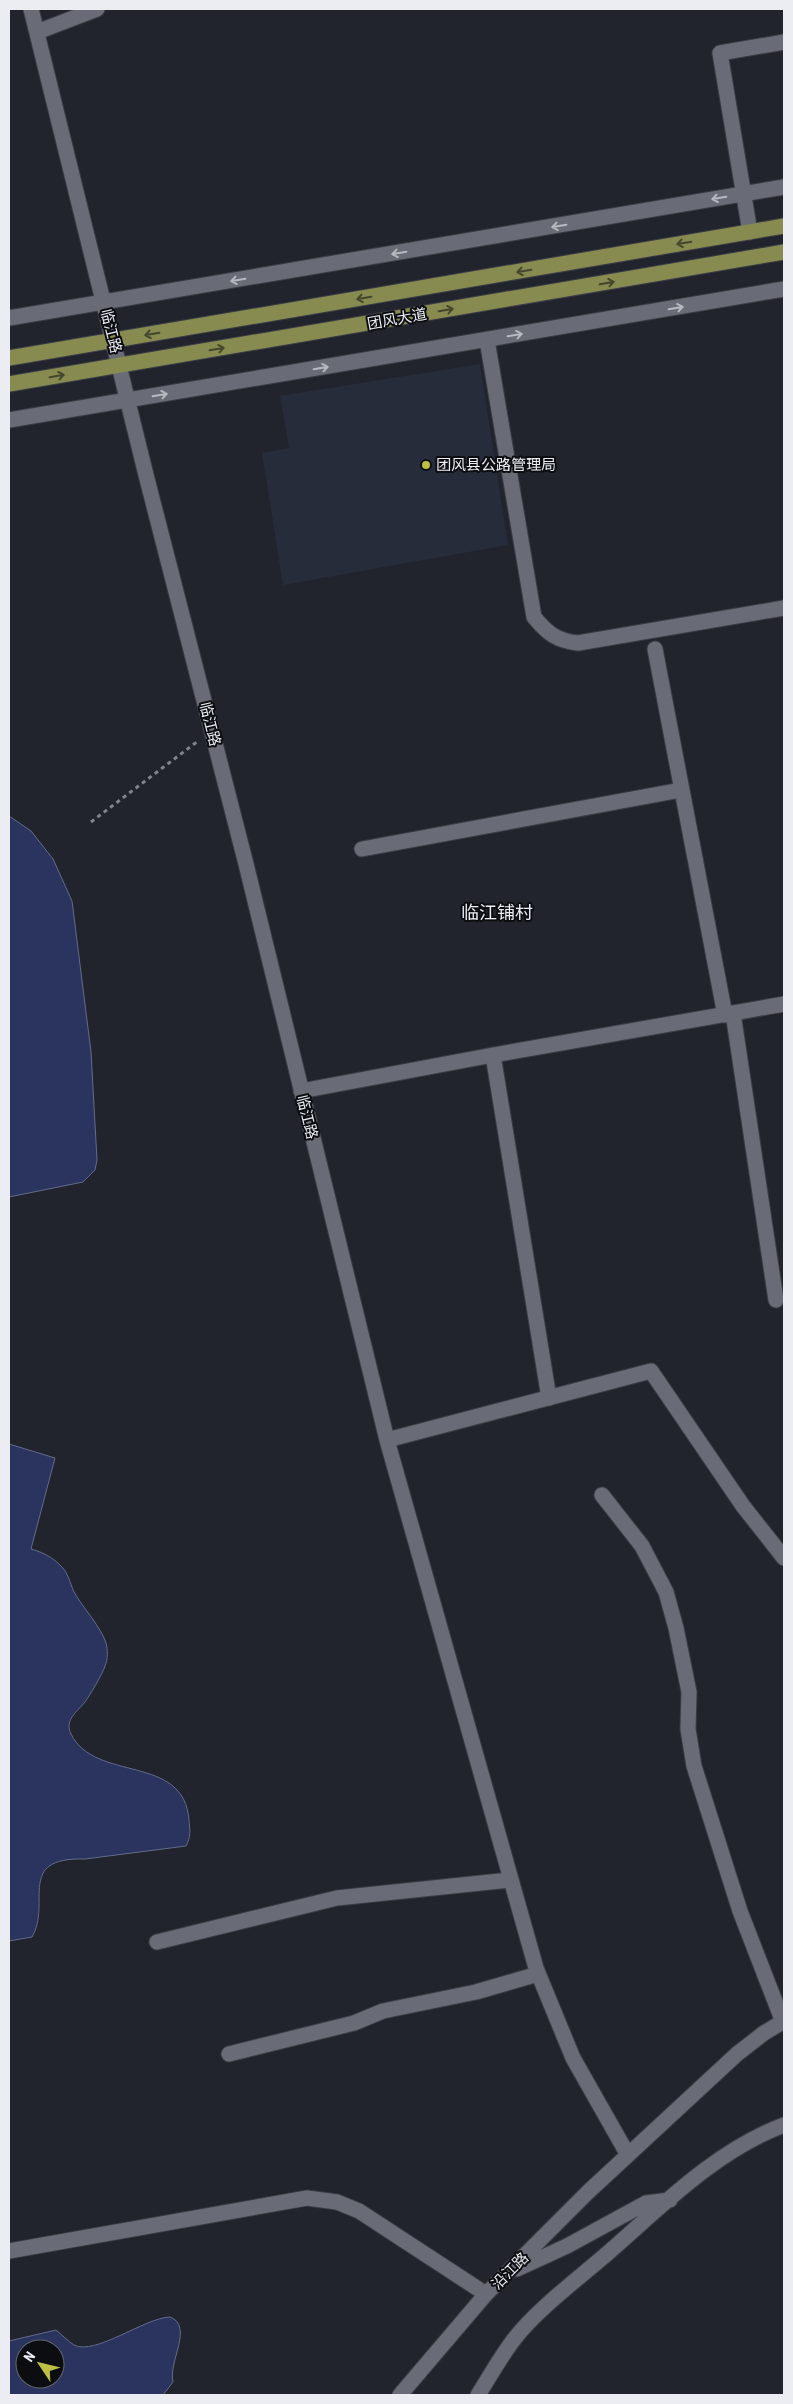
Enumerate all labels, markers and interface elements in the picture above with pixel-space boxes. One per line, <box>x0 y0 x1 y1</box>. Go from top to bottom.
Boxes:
one-way arrow <box>711 194 727 204</box>
one-way arrow <box>551 221 567 231</box>
one-way arrow <box>677 239 693 249</box>
one-way arrow <box>391 248 407 258</box>
one-way arrow <box>517 266 533 276</box>
one-way arrow <box>231 275 247 285</box>
one-way arrow <box>598 277 614 287</box>
one-way arrow <box>356 293 372 303</box>
one-way arrow <box>667 302 683 312</box>
street label: 团风大道 <box>366 305 428 333</box>
one-way arrow <box>438 305 454 315</box>
street label: 临江路 <box>97 307 125 355</box>
one-way arrow <box>144 329 160 339</box>
one-way arrow <box>507 330 523 340</box>
one-way arrow <box>209 343 225 353</box>
one-way arrow <box>312 363 328 373</box>
one-way arrow <box>48 370 64 380</box>
one-way arrow <box>152 389 168 399</box>
place label: 团风县公路管理局 <box>436 456 556 474</box>
marker: 团风县公路管理局 <box>420 459 432 471</box>
street label: 临江路 <box>196 700 224 748</box>
district label: 临江铺村 <box>461 902 533 923</box>
street label: 临江路 <box>293 1093 321 1141</box>
street label: 沿江路 <box>488 2249 532 2293</box>
north arrow <box>15 2339 65 2389</box>
text: N <box>20 2348 38 2365</box>

